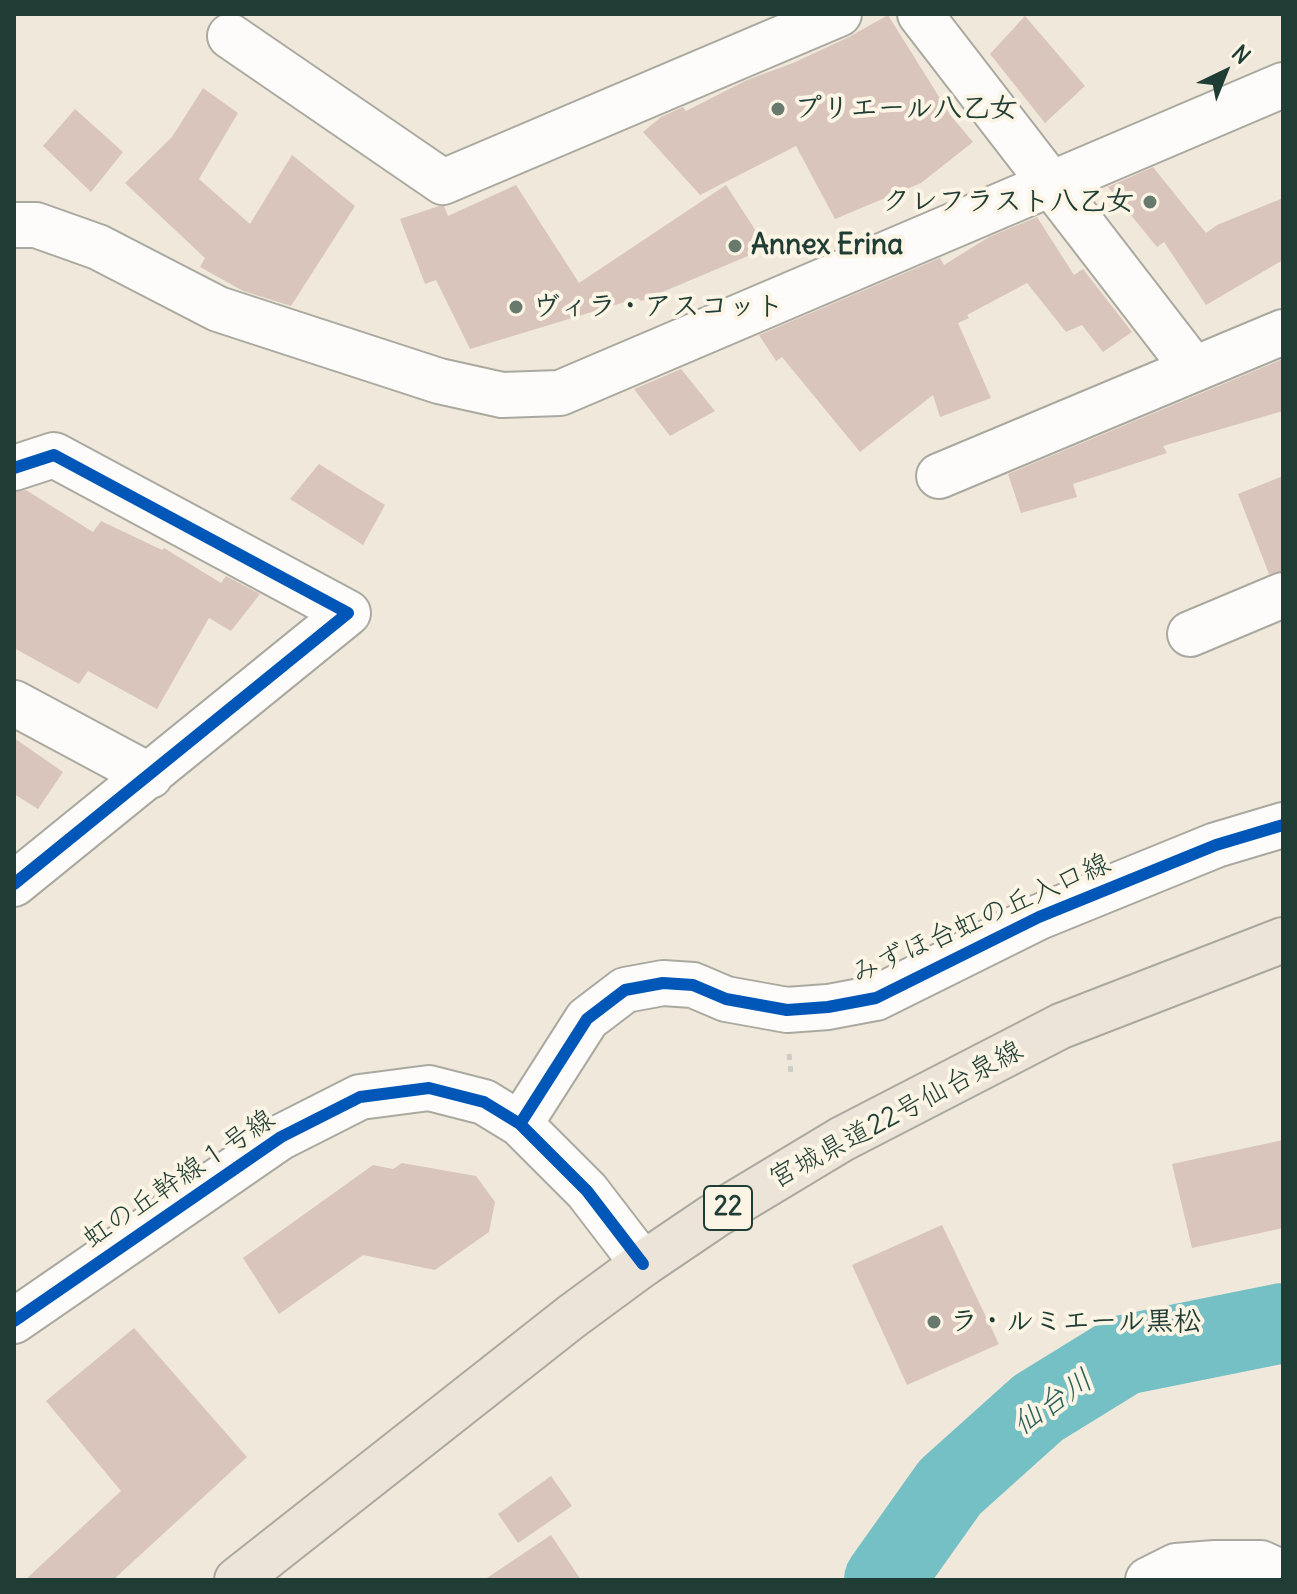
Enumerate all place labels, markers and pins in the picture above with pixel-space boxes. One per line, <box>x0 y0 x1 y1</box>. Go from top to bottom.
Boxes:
place label: プリエール八乙女 <box>794 92 1017 126</box>
marker: プリエール八乙女 <box>769 100 787 118</box>
place label: クレフラスト八乙女 <box>882 185 1134 219</box>
marker: クレフラスト八乙女 <box>1141 193 1159 211</box>
place label: Annex Erina <box>751 229 903 263</box>
marker: Annex Erina <box>726 237 744 255</box>
place label: ヴィラ・アスコット <box>532 290 784 324</box>
marker: ヴィラ・アスコット <box>507 298 525 316</box>
place label: ラ・ルミエール黒松 <box>950 1305 1201 1339</box>
marker: ラ・ルミエール黒松 <box>925 1313 943 1331</box>

